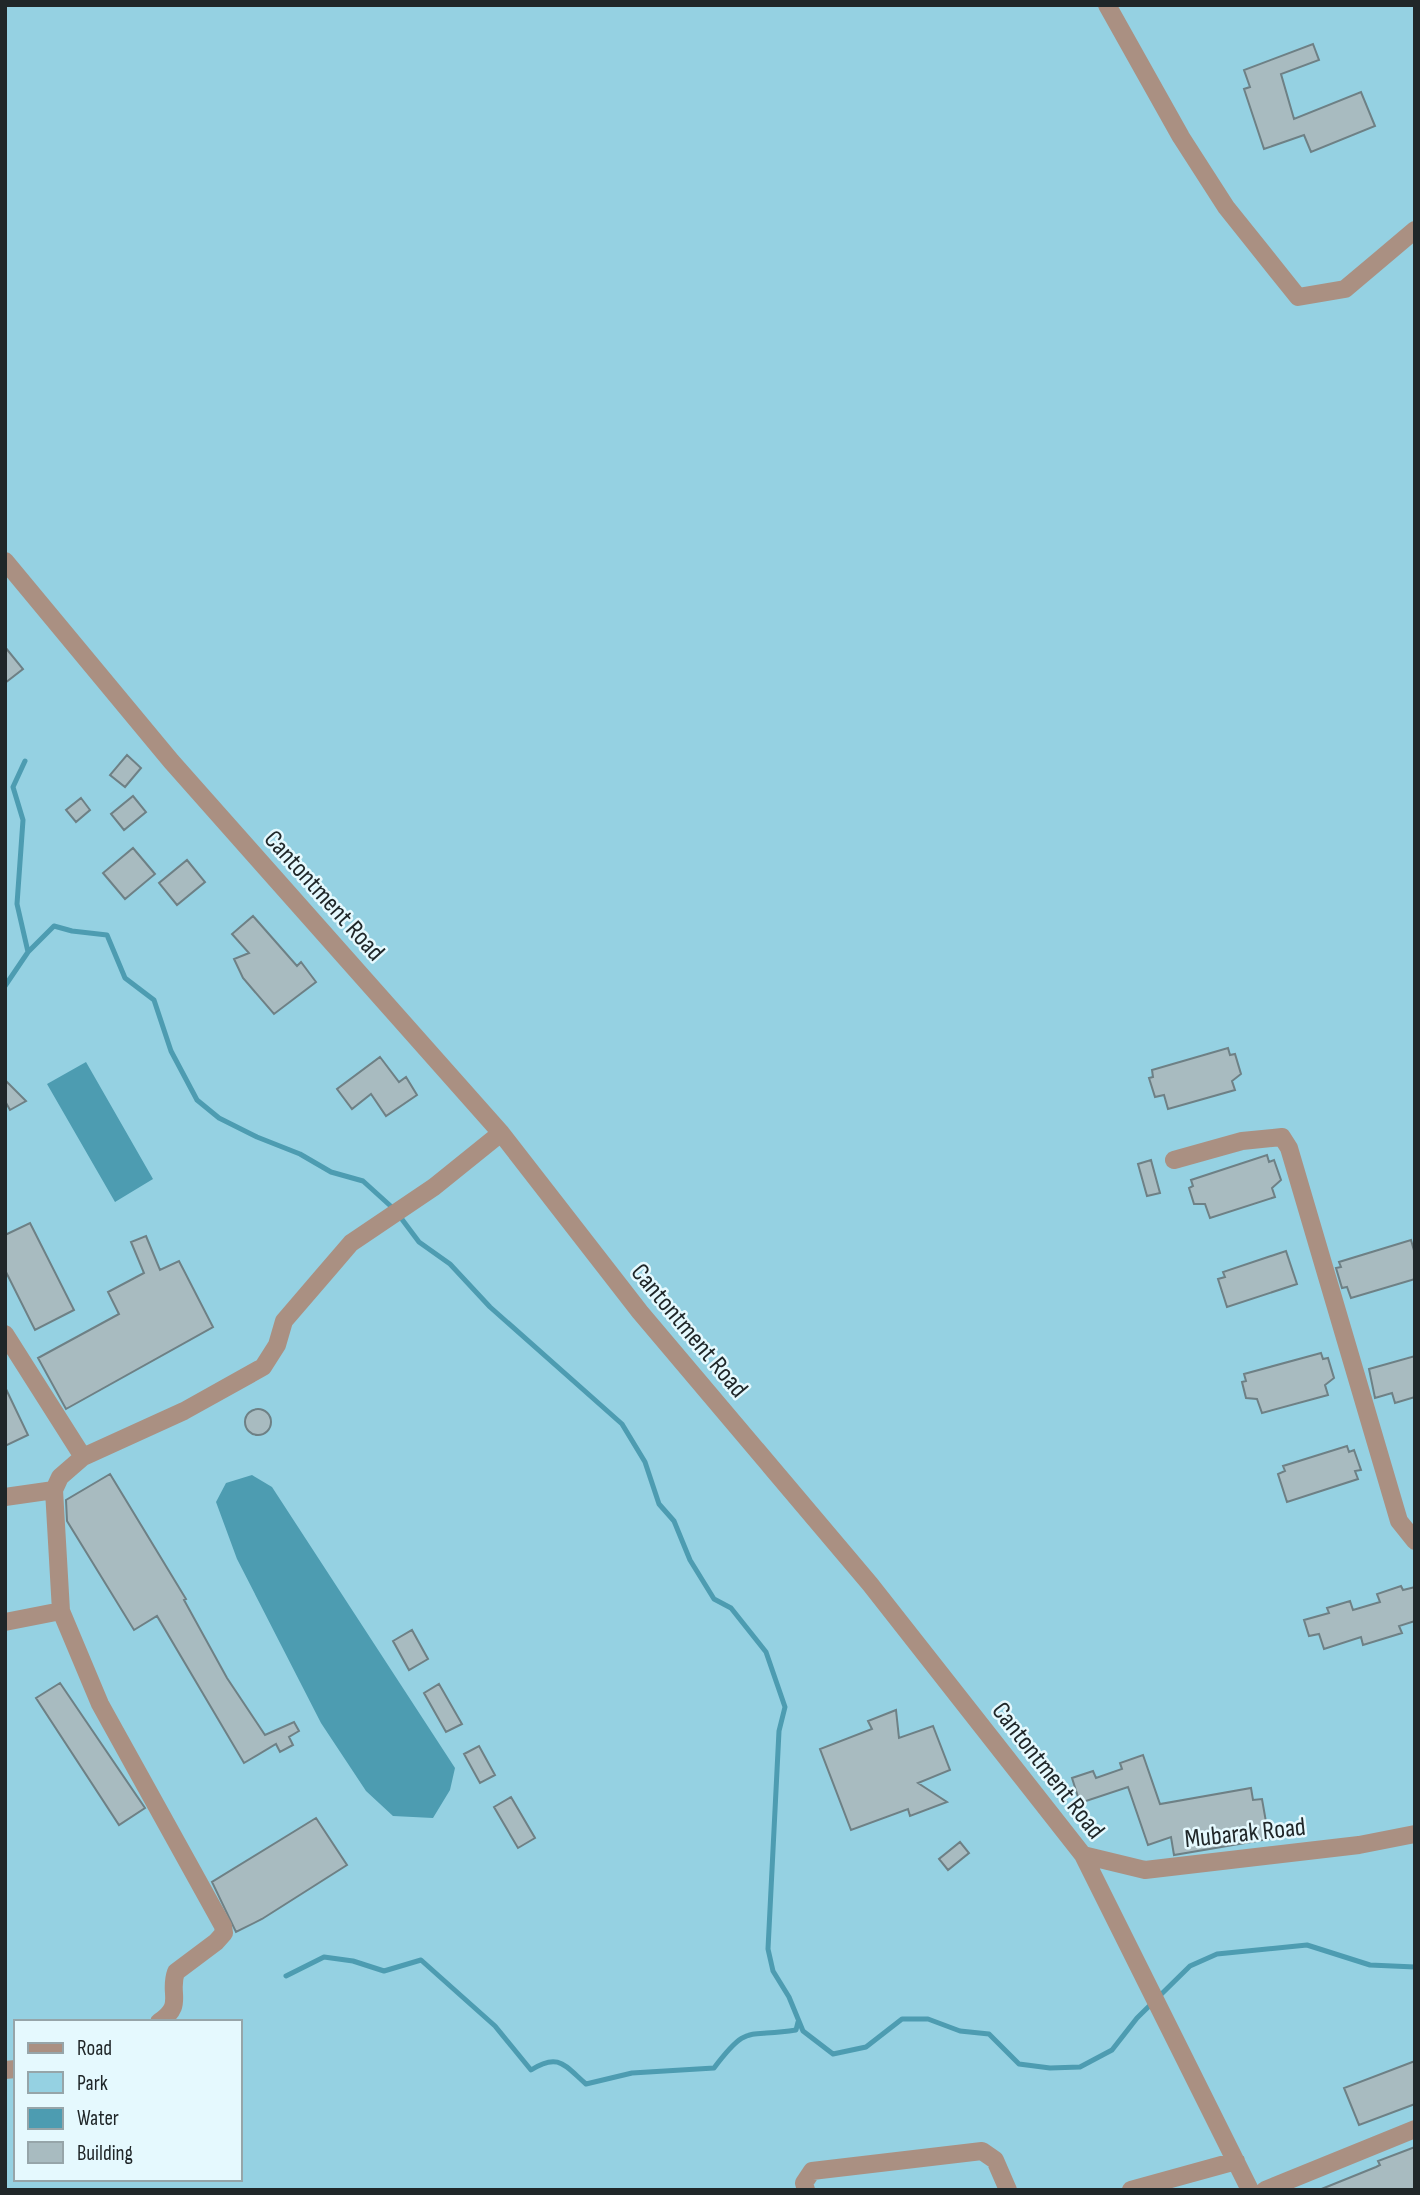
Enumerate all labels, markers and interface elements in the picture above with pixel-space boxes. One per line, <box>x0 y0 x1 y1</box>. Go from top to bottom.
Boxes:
street label: Cantontment Road <box>257 824 391 968</box>
street label: Cantontment Road <box>624 1258 754 1404</box>
street label: Cantontment Road <box>985 1696 1111 1846</box>
street label: Mubarak Road <box>1183 1812 1307 1855</box>
legend <box>14 2020 242 2181</box>
text: Road <box>77 2036 112 2061</box>
text: Park <box>77 2071 108 2096</box>
text: Water <box>77 2106 119 2131</box>
text: Building <box>77 2141 133 2166</box>

